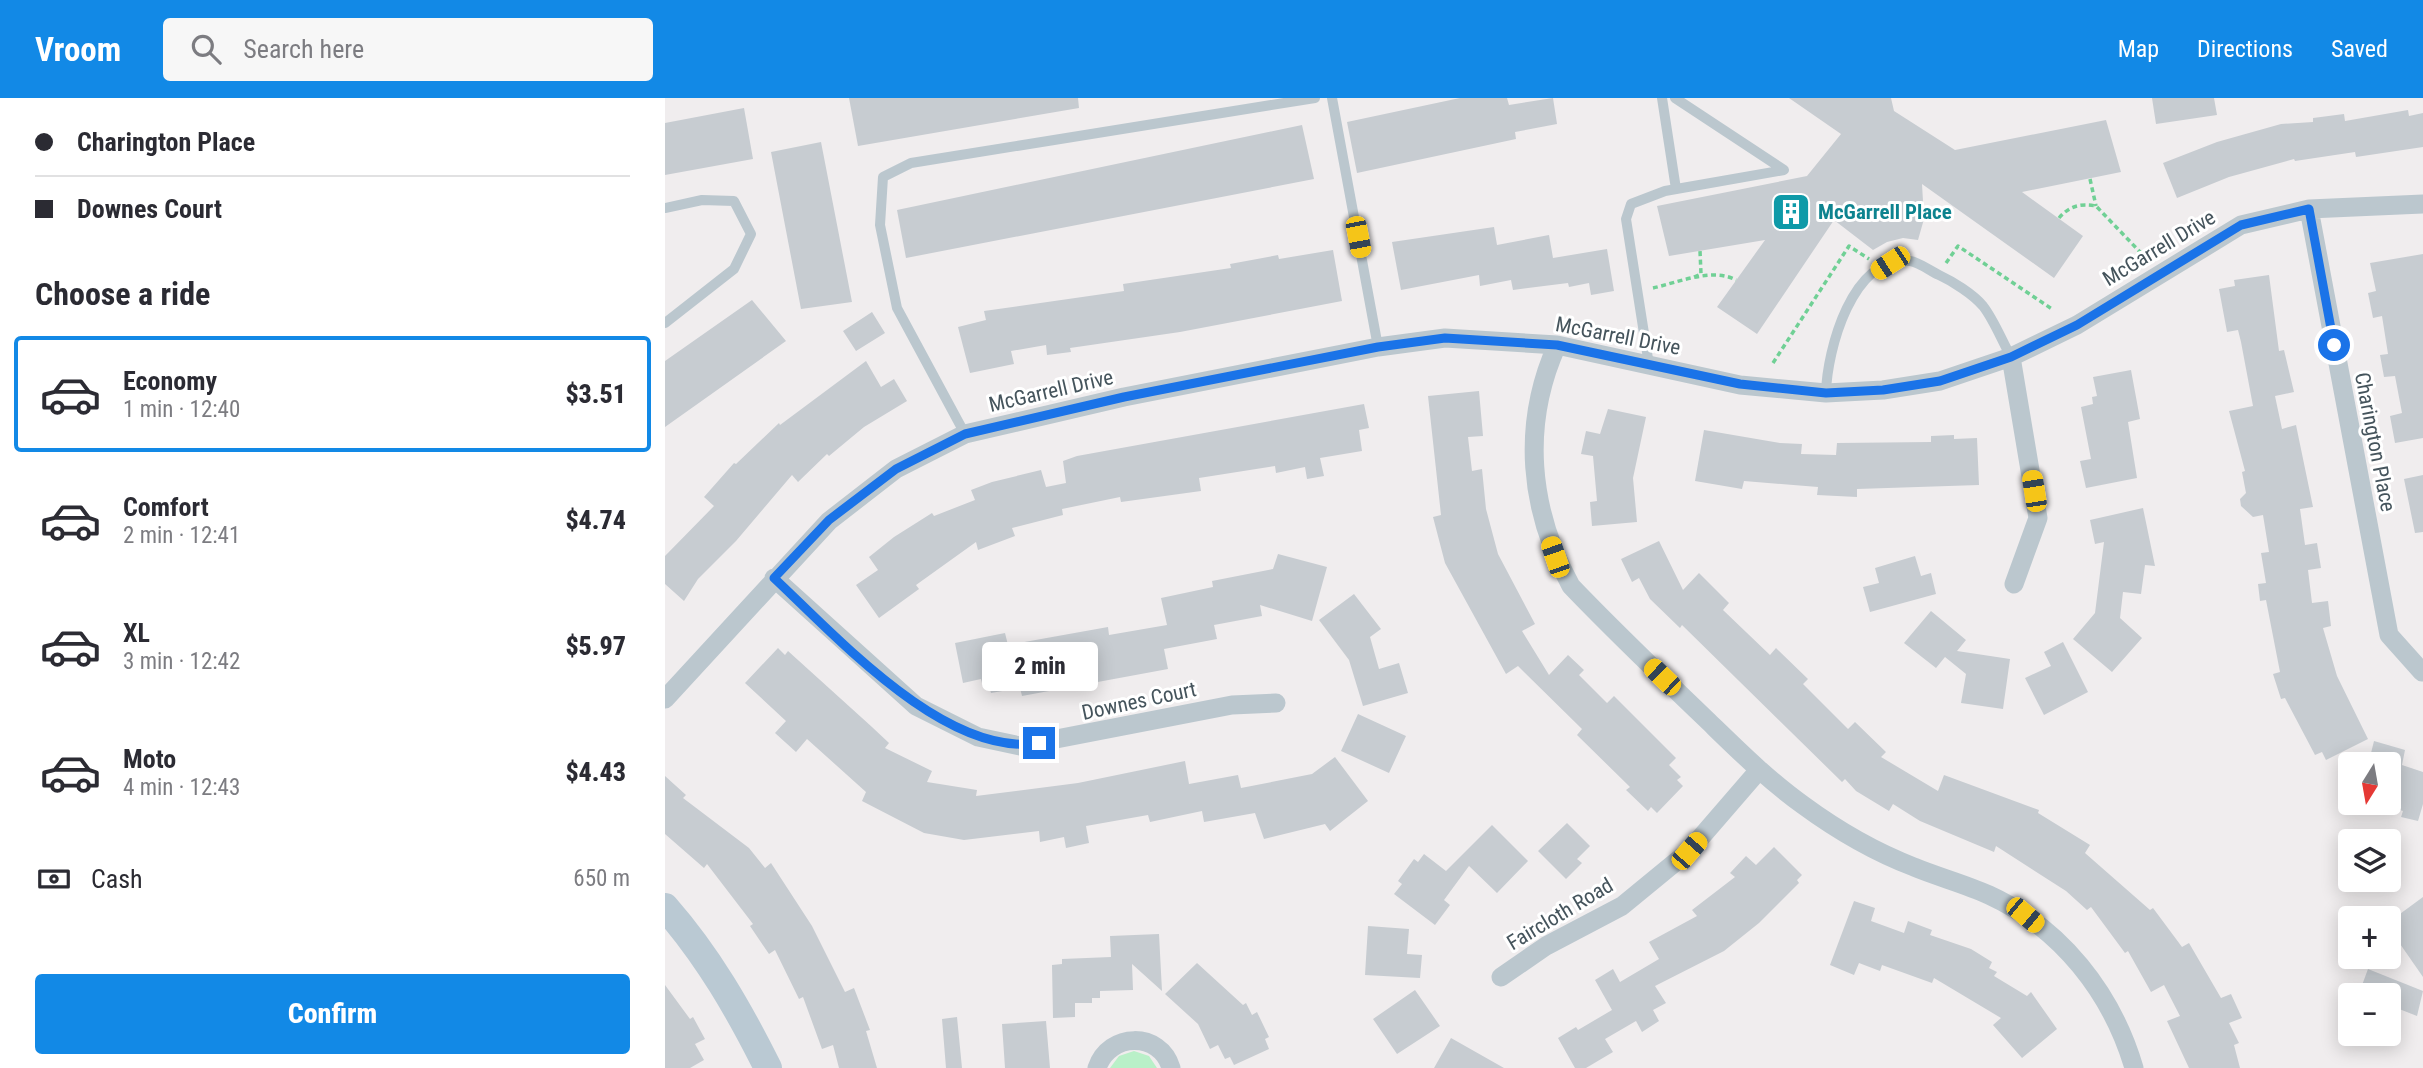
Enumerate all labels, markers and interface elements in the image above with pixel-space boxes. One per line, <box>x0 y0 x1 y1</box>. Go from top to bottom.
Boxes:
search box <box>163 18 653 81</box>
text: Vroom <box>35 30 121 69</box>
icon: search <box>187 30 225 68</box>
text: Search here <box>243 34 364 64</box>
text: Map <box>2118 35 2159 63</box>
text: Directions <box>2197 35 2293 63</box>
text: Saved <box>2331 35 2388 63</box>
text: Charington Place <box>77 127 255 157</box>
building icon: McGarrell Place <box>1770 191 1812 233</box>
text: Downes Court <box>77 194 222 224</box>
place label: McGarrell Place <box>1818 200 1952 224</box>
street label: McGarrell Drive <box>2098 205 2220 291</box>
car <box>1344 214 1373 260</box>
car <box>1867 243 1914 283</box>
text: Choose a ride <box>35 275 210 313</box>
street label: McGarrell Drive <box>1553 312 1683 360</box>
route start <box>2318 329 2350 361</box>
icon: car <box>39 363 102 426</box>
street label: McGarrell Drive <box>987 365 1116 417</box>
text: Economy <box>123 366 217 396</box>
street label: Charington Place <box>2350 370 2400 514</box>
text: $3.51 <box>565 379 626 409</box>
text: 1 min · 12:40 <box>123 396 240 423</box>
car <box>2021 469 2048 513</box>
icon: car <box>39 489 102 552</box>
text: Comfort <box>123 492 209 522</box>
text: $4.74 <box>565 505 626 535</box>
text: 2 min · 12:41 <box>123 522 240 549</box>
car <box>1539 534 1572 580</box>
icon: car <box>39 615 102 678</box>
text: XL <box>123 618 150 648</box>
text: $5.97 <box>565 631 626 661</box>
callout: 2 min <box>981 642 1097 690</box>
text: 3 min · 12:42 <box>123 648 240 675</box>
text: 2 min <box>1014 653 1066 680</box>
car <box>1640 655 1685 699</box>
street label: Downes Court <box>1080 677 1198 725</box>
route end <box>1023 727 1055 759</box>
icon: car <box>39 741 102 804</box>
text: Moto <box>123 744 176 774</box>
north arrow <box>2338 752 2401 816</box>
map controls <box>2338 752 2401 1046</box>
text: $4.43 <box>565 757 626 787</box>
text: 4 min · 12:43 <box>123 774 240 801</box>
car <box>1668 828 1711 874</box>
button: layers <box>2338 829 2401 892</box>
icon: cash <box>35 860 73 898</box>
text: Cash <box>91 864 143 894</box>
text: 650 m <box>573 865 630 892</box>
street label: Faircloth Road <box>1503 873 1617 955</box>
car <box>2003 893 2048 937</box>
button: + <box>2338 906 2401 969</box>
button: Confirm <box>35 974 630 1054</box>
button: − <box>2338 983 2401 1046</box>

